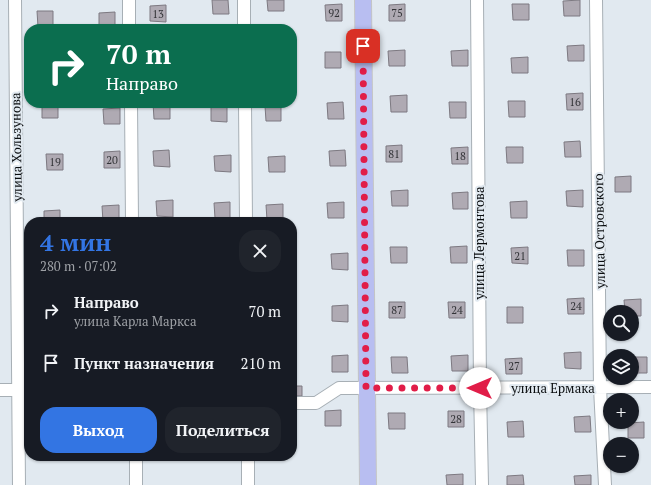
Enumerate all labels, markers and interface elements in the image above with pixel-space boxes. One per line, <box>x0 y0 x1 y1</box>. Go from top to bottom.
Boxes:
house number: 92 <box>328 6 340 20</box>
house number: 75 <box>391 6 403 20</box>
house number: 13 <box>152 7 164 21</box>
pin <box>346 29 380 63</box>
text: 70 m <box>106 35 171 72</box>
icon: arrive <box>352 35 374 57</box>
icon: right <box>40 40 92 92</box>
text: Направо <box>106 71 178 95</box>
street label: улица Хользунова <box>6 92 26 203</box>
house number: 16 <box>569 95 581 109</box>
house number: 81 <box>388 147 400 161</box>
house number: 18 <box>454 149 466 163</box>
house number: 20 <box>106 153 118 167</box>
house number: 19 <box>49 155 61 169</box>
street label: улица Островского <box>589 173 609 290</box>
street label: улица Лермонтова <box>470 186 488 301</box>
text: 4 мин <box>40 226 111 258</box>
button: close <box>239 230 281 272</box>
house number: 21 <box>514 249 526 263</box>
text: 280 m · 07:02 <box>40 257 117 275</box>
text: Направо <box>74 292 139 312</box>
house number: 24 <box>570 299 582 313</box>
icon: right <box>40 300 62 322</box>
text: 70 m <box>248 301 281 321</box>
house number: 87 <box>391 303 403 317</box>
house number: 24 <box>451 303 463 317</box>
map controls <box>603 305 639 473</box>
button: search <box>603 305 639 341</box>
text: улица Карла Маркса <box>74 312 196 330</box>
button: layers <box>603 349 639 385</box>
icon: arrive <box>40 352 62 374</box>
text: Пункт назначения <box>74 353 214 373</box>
text: 210 m <box>240 353 281 373</box>
house number: 27 <box>508 359 520 373</box>
position arrow <box>459 367 501 409</box>
street label: улица Ермака <box>510 379 595 397</box>
button: + <box>603 393 639 429</box>
button: Выход <box>40 407 157 453</box>
button: Поделиться <box>165 407 281 453</box>
house number: 28 <box>450 412 462 426</box>
button: − <box>603 437 639 473</box>

